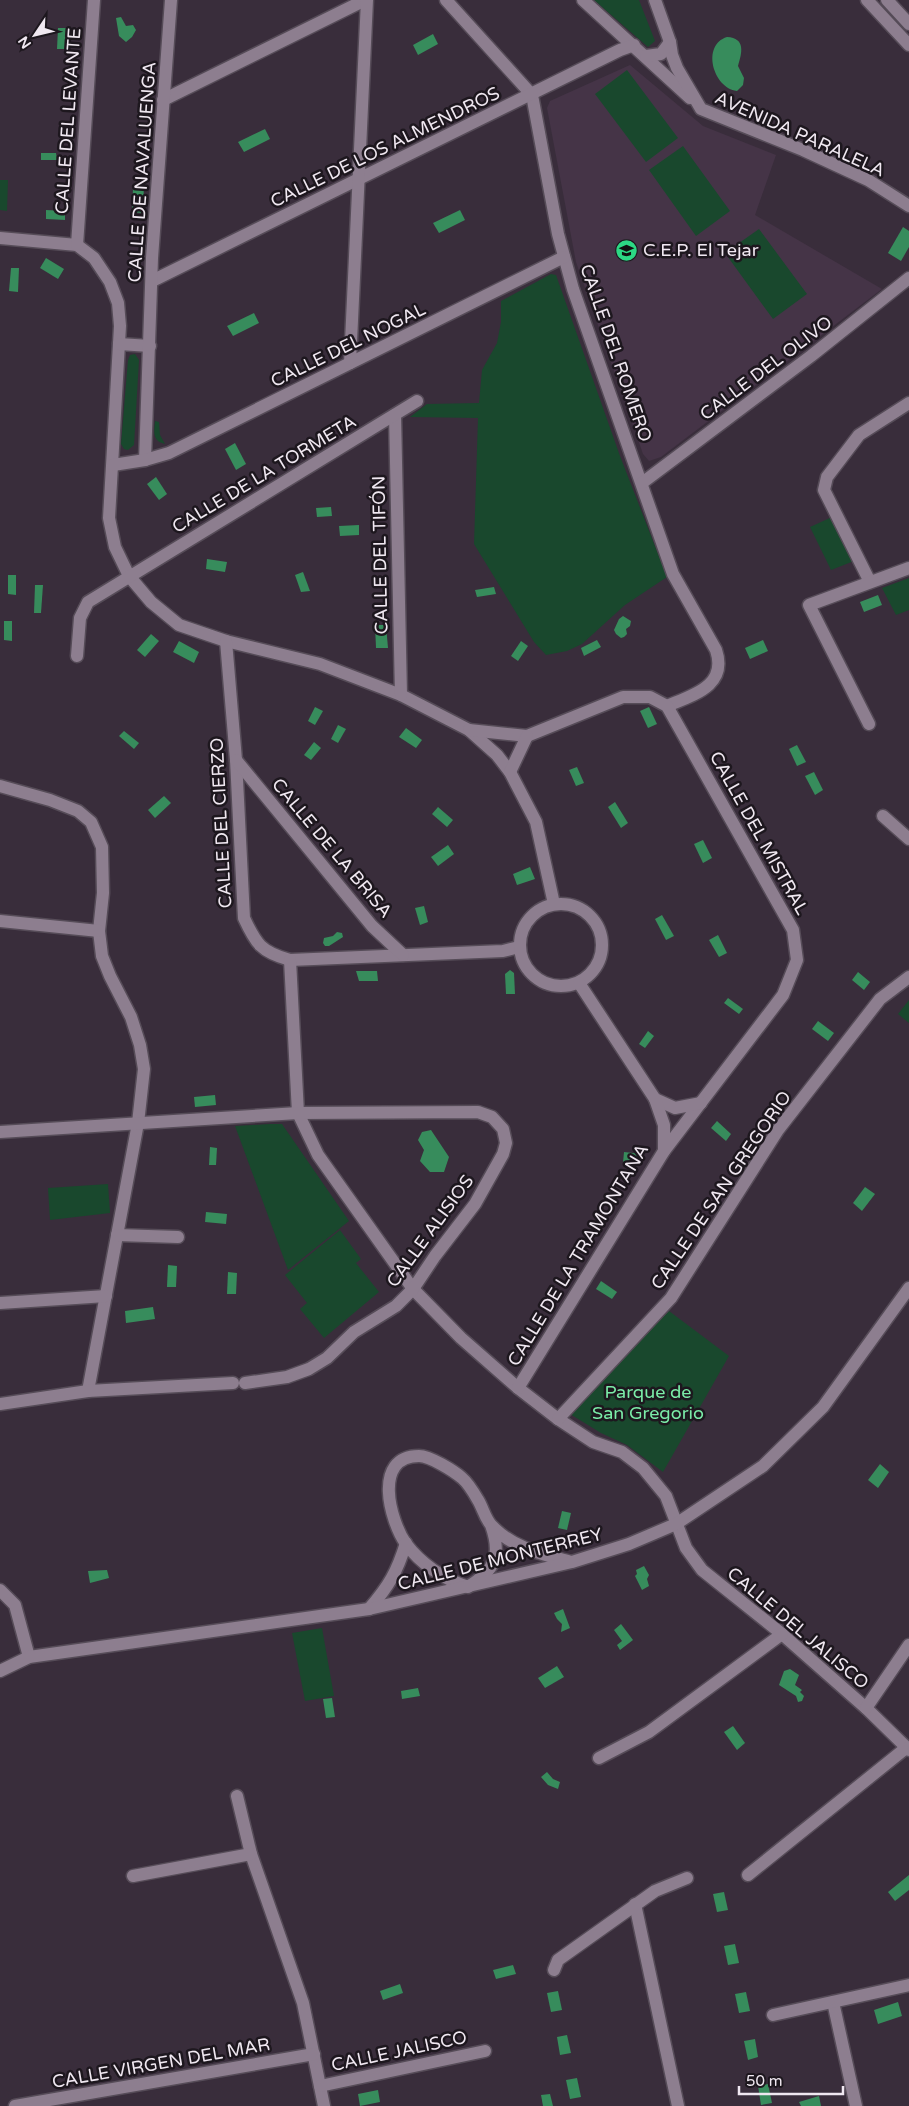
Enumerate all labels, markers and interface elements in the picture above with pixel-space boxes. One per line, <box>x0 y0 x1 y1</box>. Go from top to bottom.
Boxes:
north arrow <box>10 10 60 60</box>
street label: CALLE DEL LEVANTE <box>51 27 85 215</box>
text: N <box>15 33 35 52</box>
street label: CALLE DE NAVALUENGA <box>123 61 161 283</box>
street label: CALLE DE LOS ALMENDROS <box>267 82 503 212</box>
street label: AVENIDA PARALELA <box>712 87 888 181</box>
school or university icon: C.E.P. El Tejar <box>615 238 639 262</box>
place label: C.E.P. El Tejar <box>643 239 759 261</box>
street label: CALLE DEL ROMERO <box>575 261 657 445</box>
street label: CALLE DEL NOGAL <box>267 298 430 392</box>
street label: CALLE DEL OLIVO <box>696 311 836 425</box>
street label: CALLE DE LA TORMETA <box>168 410 360 538</box>
street label: CALLE DEL TIFÓN <box>368 475 392 635</box>
street label: CALLE DEL CIERZO <box>206 737 236 909</box>
street label: CALLE DEL MISTRAL <box>705 747 813 919</box>
street label: CALLE DE LA BRISA <box>267 774 397 922</box>
street label: CALLE DE SAN GREGORIO <box>646 1087 796 1293</box>
street label: CALLE DE LA TRAMONTANA <box>503 1140 653 1370</box>
street label: CALLE ALISIOS <box>382 1170 478 1292</box>
park label: Parque de San Gregorio <box>592 1381 704 1424</box>
street label: CALLE DE MONTERREY <box>395 1523 605 1595</box>
street label: CALLE DEL JALISCO <box>723 1562 873 1694</box>
street label: CALLE JALISCO <box>329 2026 469 2076</box>
street label: CALLE VIRGEN DEL MAR <box>50 2033 272 2093</box>
scale bar <box>739 2064 843 2096</box>
text: 50 m <box>746 2072 783 2090</box>

